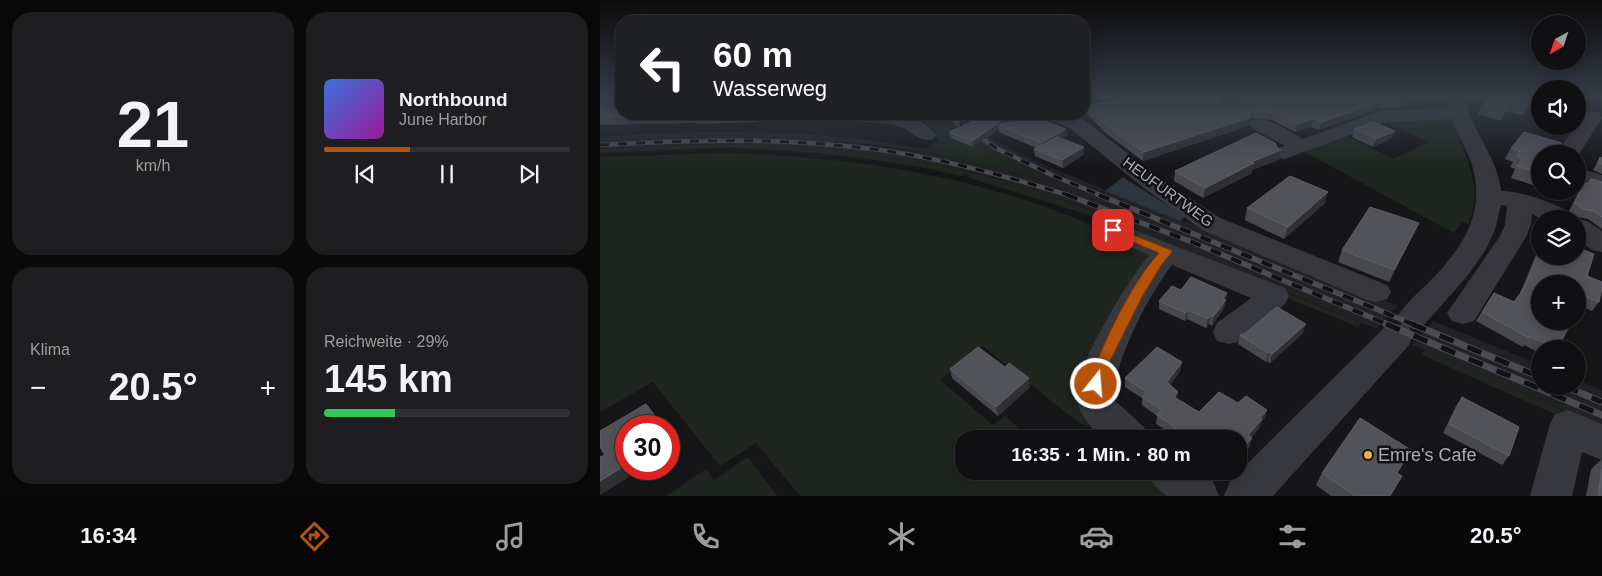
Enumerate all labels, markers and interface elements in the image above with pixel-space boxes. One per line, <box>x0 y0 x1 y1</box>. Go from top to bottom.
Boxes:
north arrow <box>1531 15 1586 70</box>
map controls <box>1531 15 1586 395</box>
icon: left <box>630 35 695 100</box>
text: 60 m <box>713 35 793 74</box>
text: Wasserweg <box>713 76 827 101</box>
button: sound <box>1531 80 1586 135</box>
text: 21 <box>117 88 189 161</box>
text: Northbound <box>399 89 508 110</box>
text: June Harbor <box>399 111 487 128</box>
button: search <box>1531 145 1586 200</box>
street label: HEUFURTWEG <box>1120 153 1217 230</box>
text: km/h <box>136 157 170 174</box>
icon: previous <box>351 160 379 188</box>
icon: pause <box>433 160 461 188</box>
icon: next <box>515 160 543 188</box>
pin <box>1092 209 1134 251</box>
button: layers <box>1531 210 1586 265</box>
icon: arrive <box>1099 216 1127 244</box>
button: + <box>1531 275 1586 330</box>
text: Reichweite · 29% <box>324 333 449 350</box>
button: − <box>1531 340 1586 395</box>
text: Klima <box>30 341 70 358</box>
position arrow <box>1069 357 1121 409</box>
text: 145 km <box>324 358 453 400</box>
text: 20.5° <box>108 366 198 408</box>
text: − <box>30 372 46 403</box>
text: + <box>260 372 276 403</box>
speed limit sign: 30 <box>615 415 680 480</box>
text: 16:35 · 1 Min. · 80 m <box>1011 444 1191 465</box>
place label: Emre's Cafe <box>1378 445 1476 465</box>
marker: Emre's Cafe <box>1362 449 1374 461</box>
icon: directions <box>297 519 332 554</box>
icon: music <box>493 519 528 554</box>
icon: phone <box>688 519 723 554</box>
icon: climate <box>884 519 919 554</box>
icon: car <box>1079 519 1114 554</box>
icon: filters <box>1275 519 1310 554</box>
text: 16:34 <box>80 523 137 548</box>
text: 20.5° <box>1470 523 1522 548</box>

